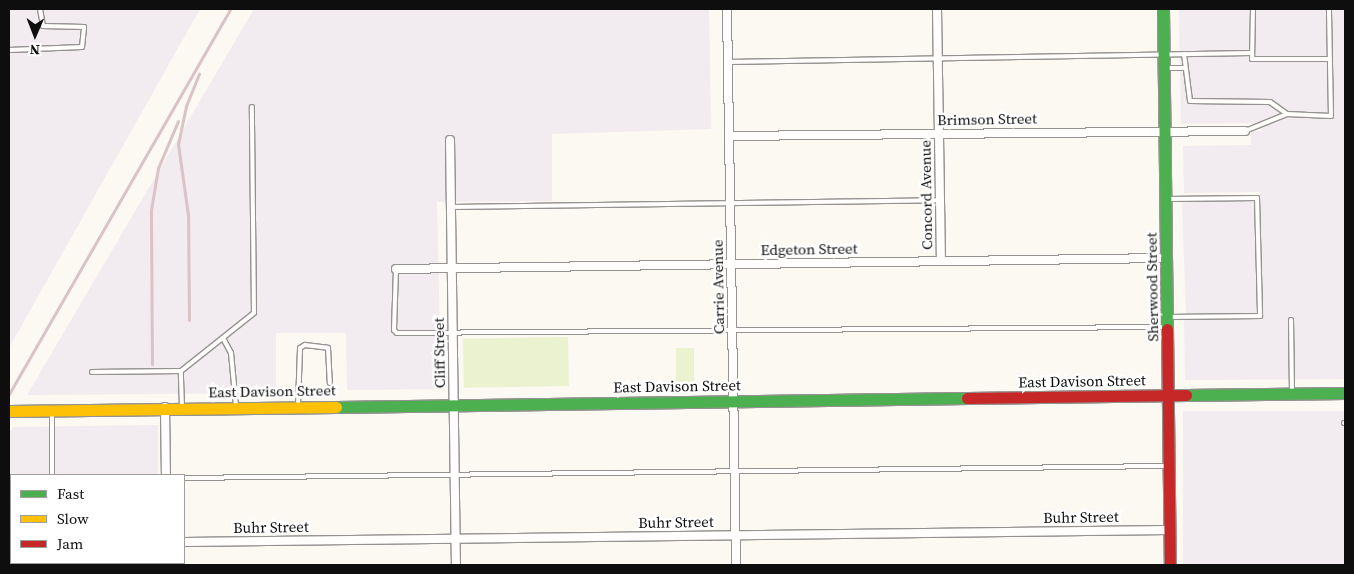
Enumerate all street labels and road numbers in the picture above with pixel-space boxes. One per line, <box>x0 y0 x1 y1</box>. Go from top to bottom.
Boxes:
street label: Brimson Street <box>937 109 1037 129</box>
street label: Concord Avenue <box>916 140 936 250</box>
street label: Sherwood Street <box>1142 232 1162 342</box>
street label: Edgeton Street <box>760 239 858 259</box>
street label: Carrie Avenue <box>708 240 728 334</box>
street label: Cliff Street <box>429 318 449 388</box>
street label: East Davison Street <box>1018 371 1146 391</box>
street label: East Davison Street <box>613 376 741 396</box>
street label: East Davison Street <box>208 381 336 401</box>
street label: Buhr Street <box>1043 507 1119 527</box>
street label: Buhr Street <box>638 512 714 532</box>
street label: Buhr Street <box>233 517 309 537</box>

